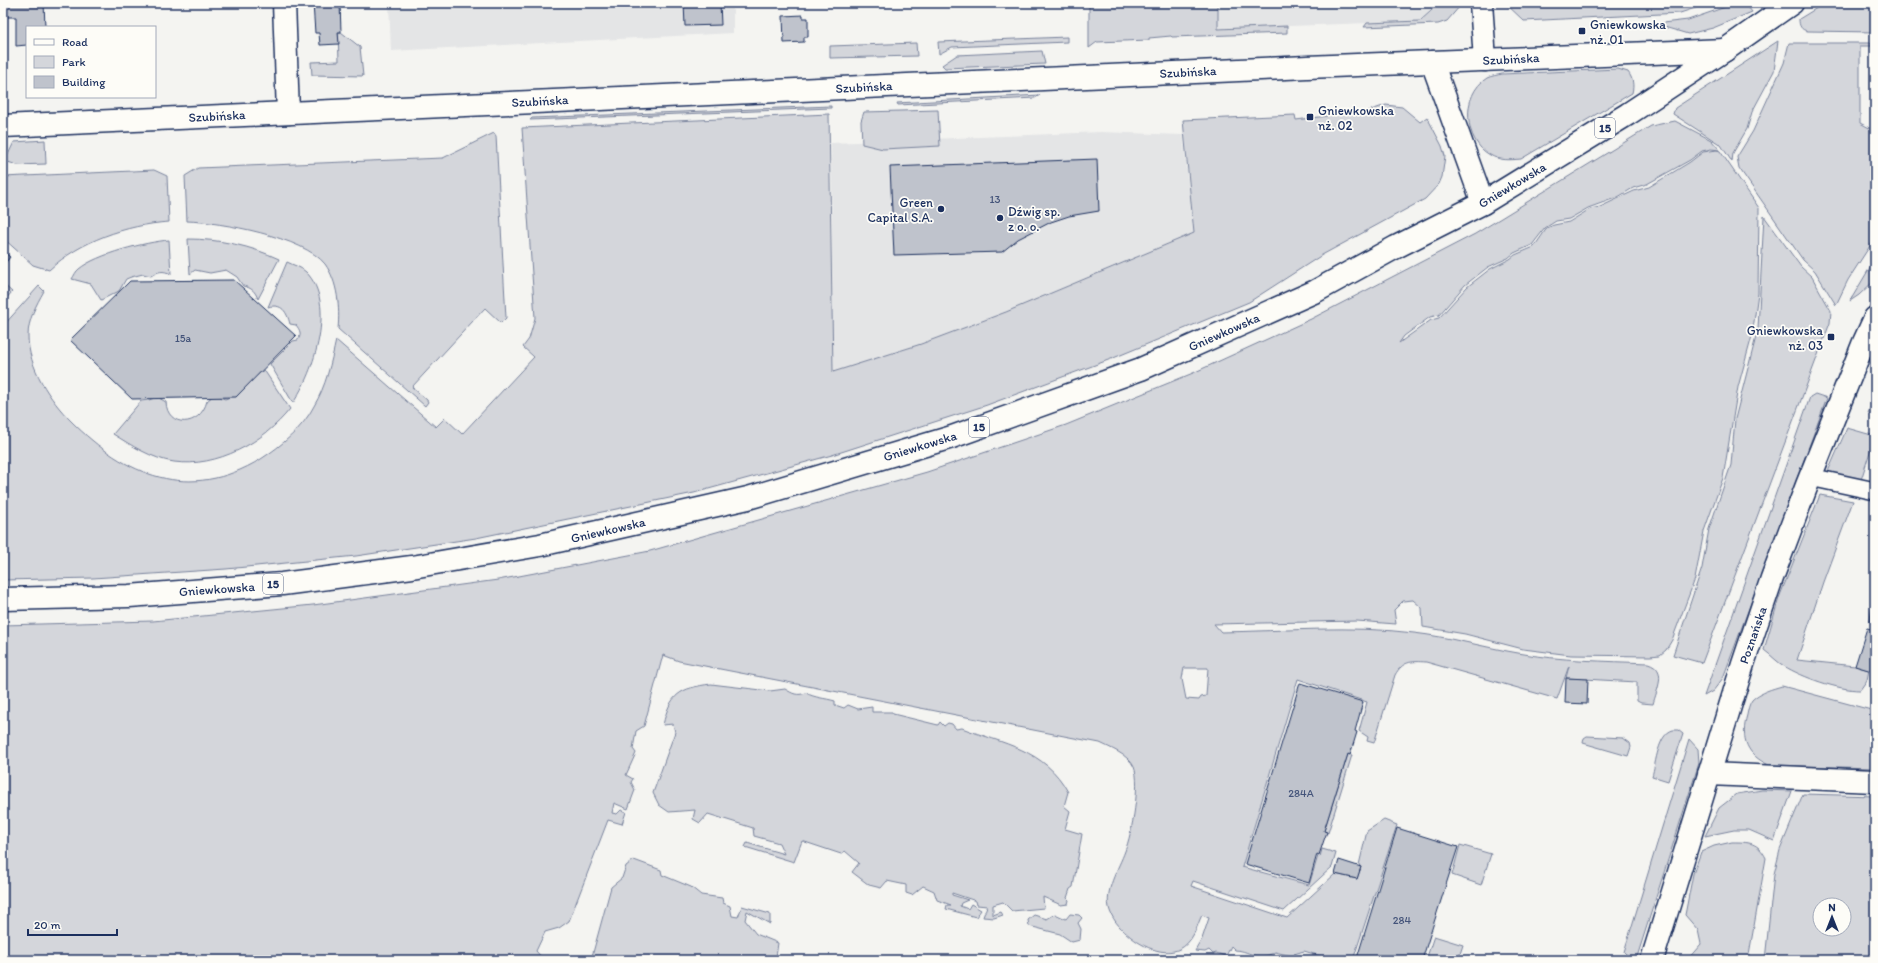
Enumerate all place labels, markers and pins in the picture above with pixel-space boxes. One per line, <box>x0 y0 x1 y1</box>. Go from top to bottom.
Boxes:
place label: Gniewkowska nż. 01 <box>1590 17 1666 47</box>
marker: Gniewkowska nż. 01 <box>1577 26 1587 36</box>
place label: Gniewkowska nż. 02 <box>1318 103 1394 133</box>
marker: Gniewkowska nż. 02 <box>1305 112 1315 122</box>
place label: Green Capital S.A. <box>867 195 933 225</box>
marker: Green Capital S.A. <box>936 204 946 214</box>
place label: Dźwig sp. z o. o. <box>1008 204 1060 234</box>
marker: Dźwig sp. z o. o. <box>995 213 1005 223</box>
place label: Gniewkowska nż. 03 <box>1747 323 1823 353</box>
marker: Gniewkowska nż. 03 <box>1826 332 1836 342</box>

